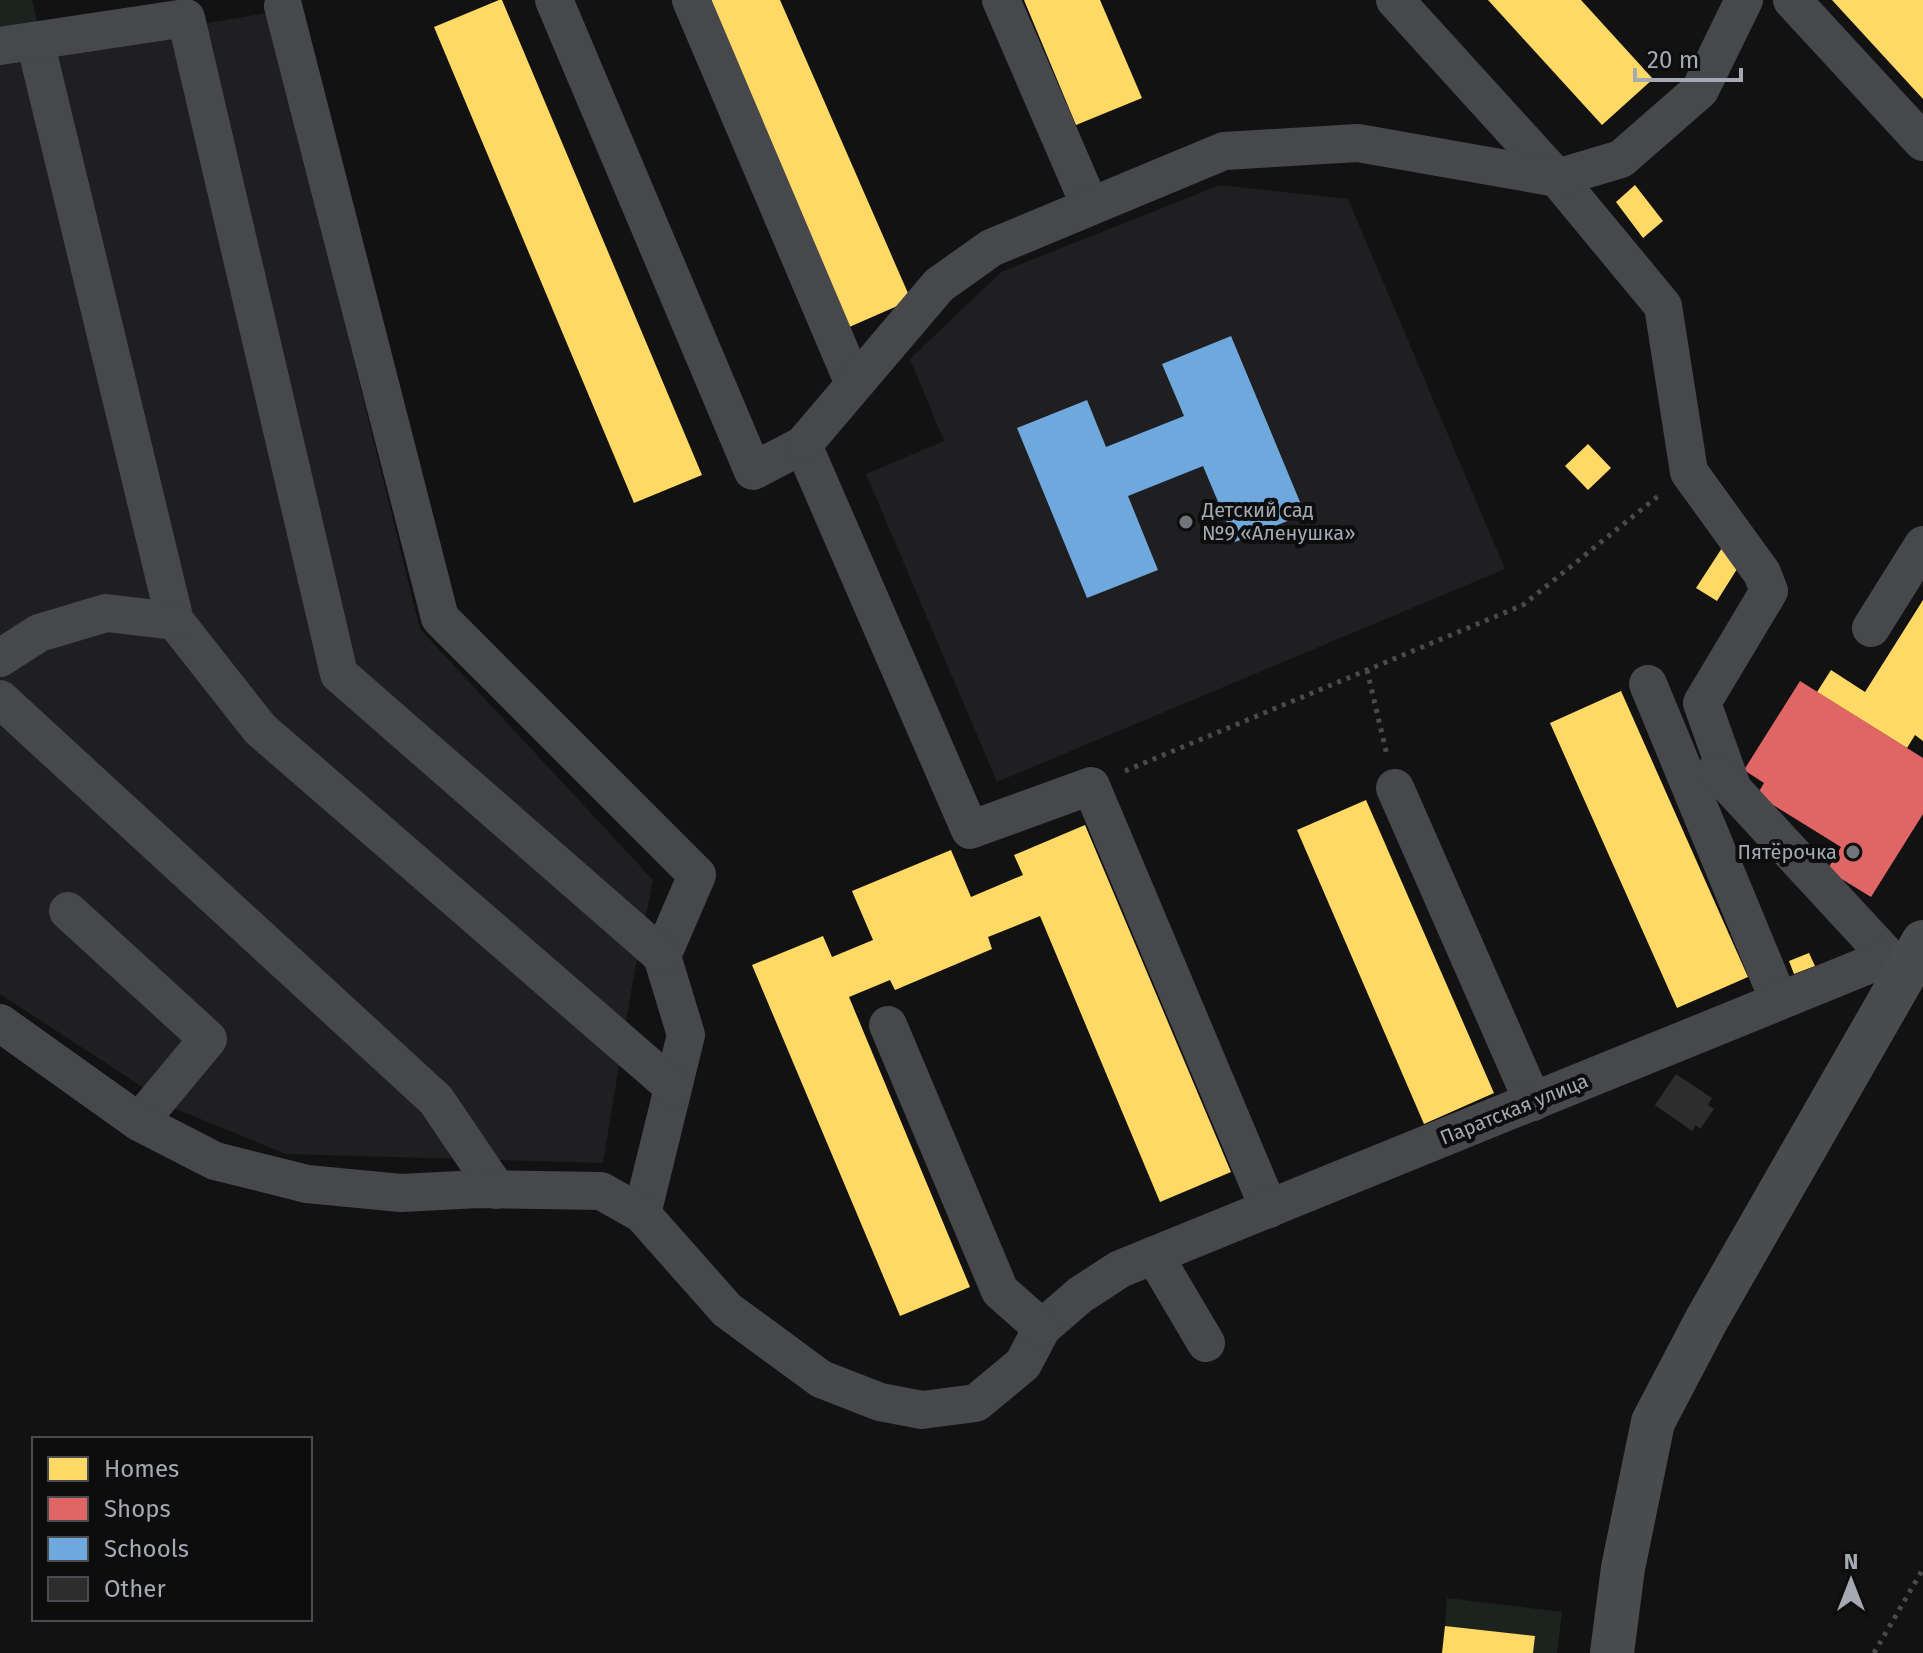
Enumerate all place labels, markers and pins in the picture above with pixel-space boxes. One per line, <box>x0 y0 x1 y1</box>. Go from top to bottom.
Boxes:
place label: Детский сад №9 «Аленушка» <box>1201 498 1356 545</box>
marker: Детский сад №9 «Аленушка» <box>1177 513 1195 531</box>
place label: Пятёрочка <box>1738 840 1837 864</box>
marker: Пятёрочка <box>1844 843 1862 861</box>

